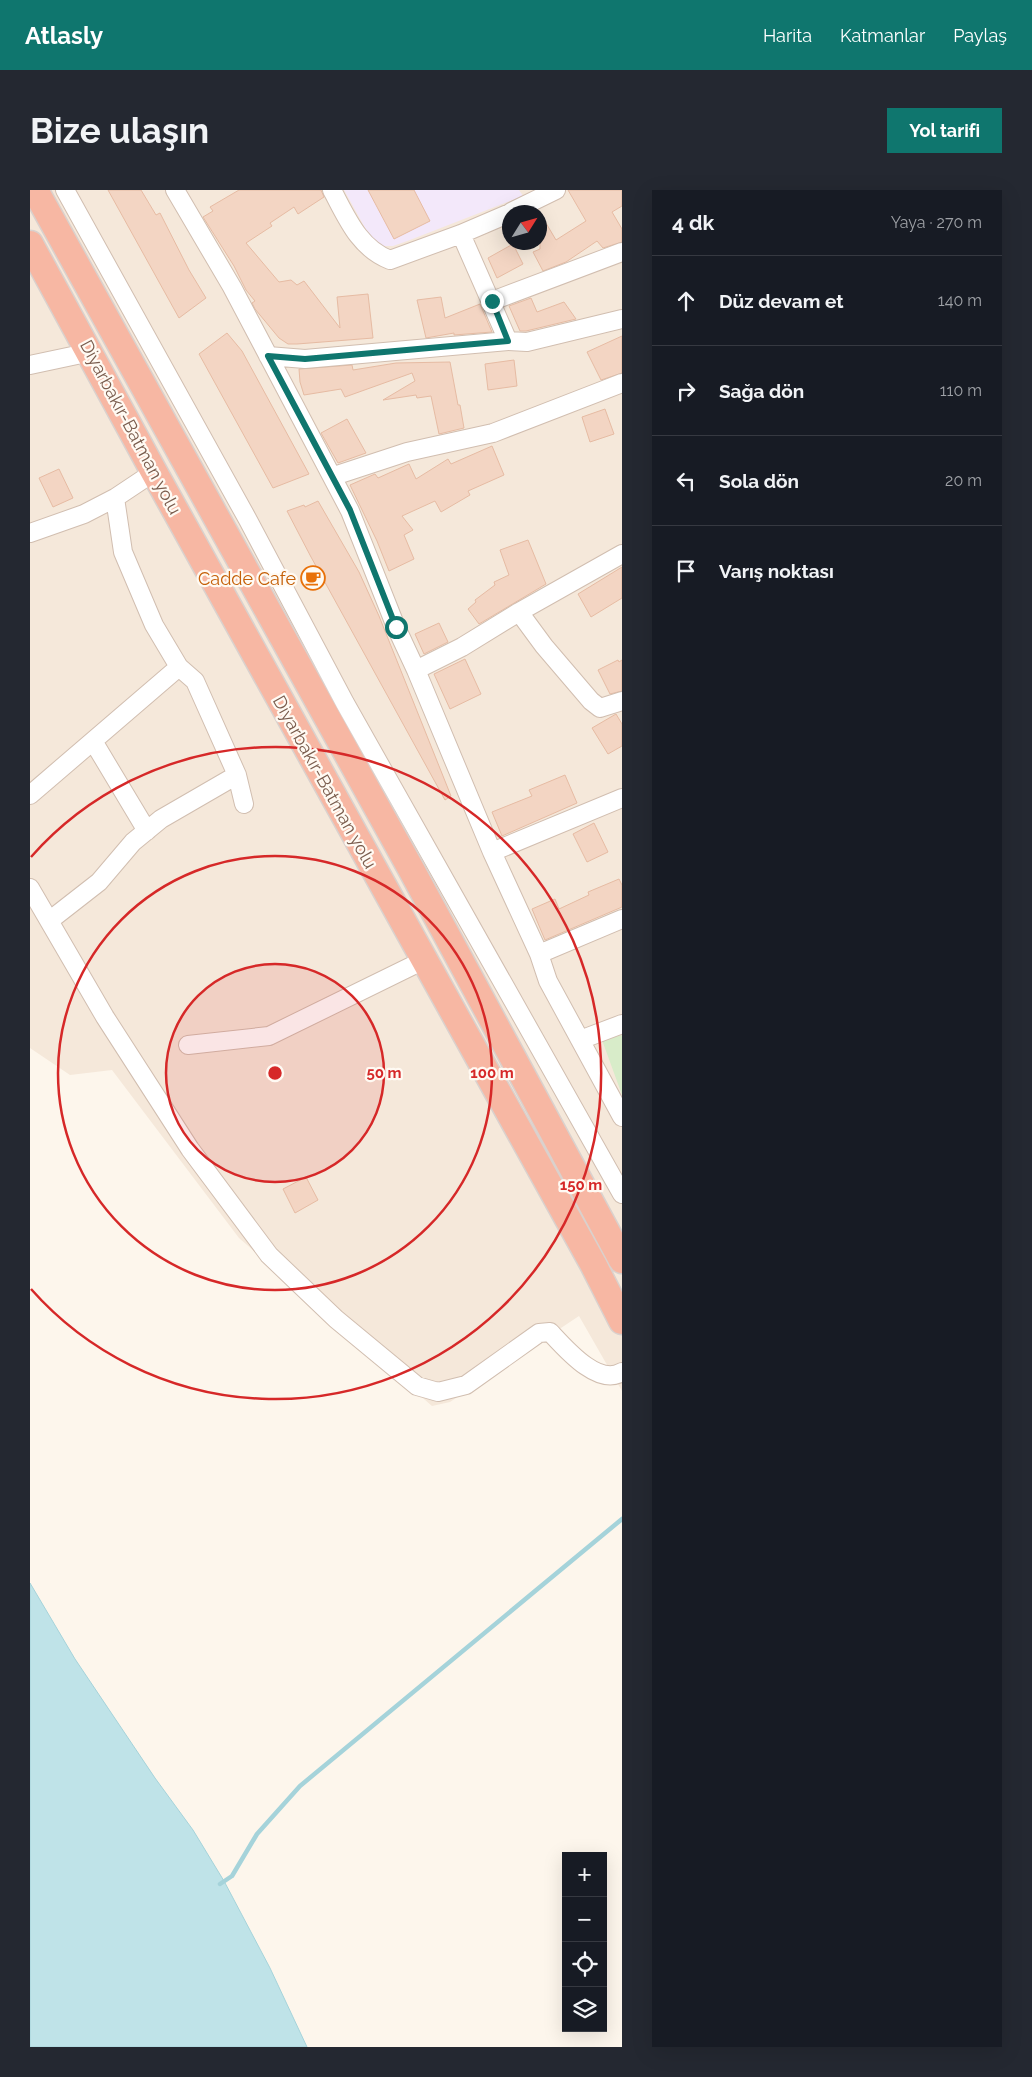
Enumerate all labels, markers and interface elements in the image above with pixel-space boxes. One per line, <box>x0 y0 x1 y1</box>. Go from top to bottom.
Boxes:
text: Atlasly <box>25 21 103 50</box>
text: Harita <box>763 25 812 46</box>
text: Katmanlar <box>840 25 925 46</box>
text: Paylaş <box>953 25 1007 46</box>
button: Yol tarifi <box>887 108 1002 153</box>
text: Bize ulaşın <box>30 110 209 151</box>
north arrow <box>502 205 547 250</box>
text: 4 dk <box>672 210 714 235</box>
text: Yaya · 270 m <box>891 213 982 232</box>
icon: ahead <box>672 287 700 315</box>
route end <box>481 290 504 313</box>
text: Düz devam et <box>719 290 844 312</box>
text: 140 m <box>938 291 982 310</box>
street label: Diyarbakır-Batman yolu <box>76 336 186 518</box>
icon: right <box>672 377 700 405</box>
text: Sağa dön <box>719 380 804 402</box>
text: 110 m <box>940 381 982 400</box>
icon: left <box>672 467 700 495</box>
text: Sola dön <box>719 470 799 492</box>
text: 20 m <box>945 471 982 490</box>
icon: arrive <box>672 557 700 585</box>
text: Varış noktası <box>719 560 834 582</box>
cafe icon: Cadde Cafe <box>300 565 326 591</box>
place label: Cadde Cafe <box>198 568 296 589</box>
route start <box>385 616 408 639</box>
street label: Diyarbakır-Batman yolu <box>269 692 381 872</box>
centre of rings <box>266 1064 284 1082</box>
text: 50 m <box>366 1064 402 1082</box>
text: 100 m <box>470 1064 514 1082</box>
text: 150 m <box>560 1176 602 1194</box>
map controls <box>562 1852 607 2032</box>
button: + <box>562 1852 607 1897</box>
button: − <box>562 1897 607 1942</box>
button: locate <box>562 1942 607 1987</box>
button: layers <box>562 1987 607 2032</box>

